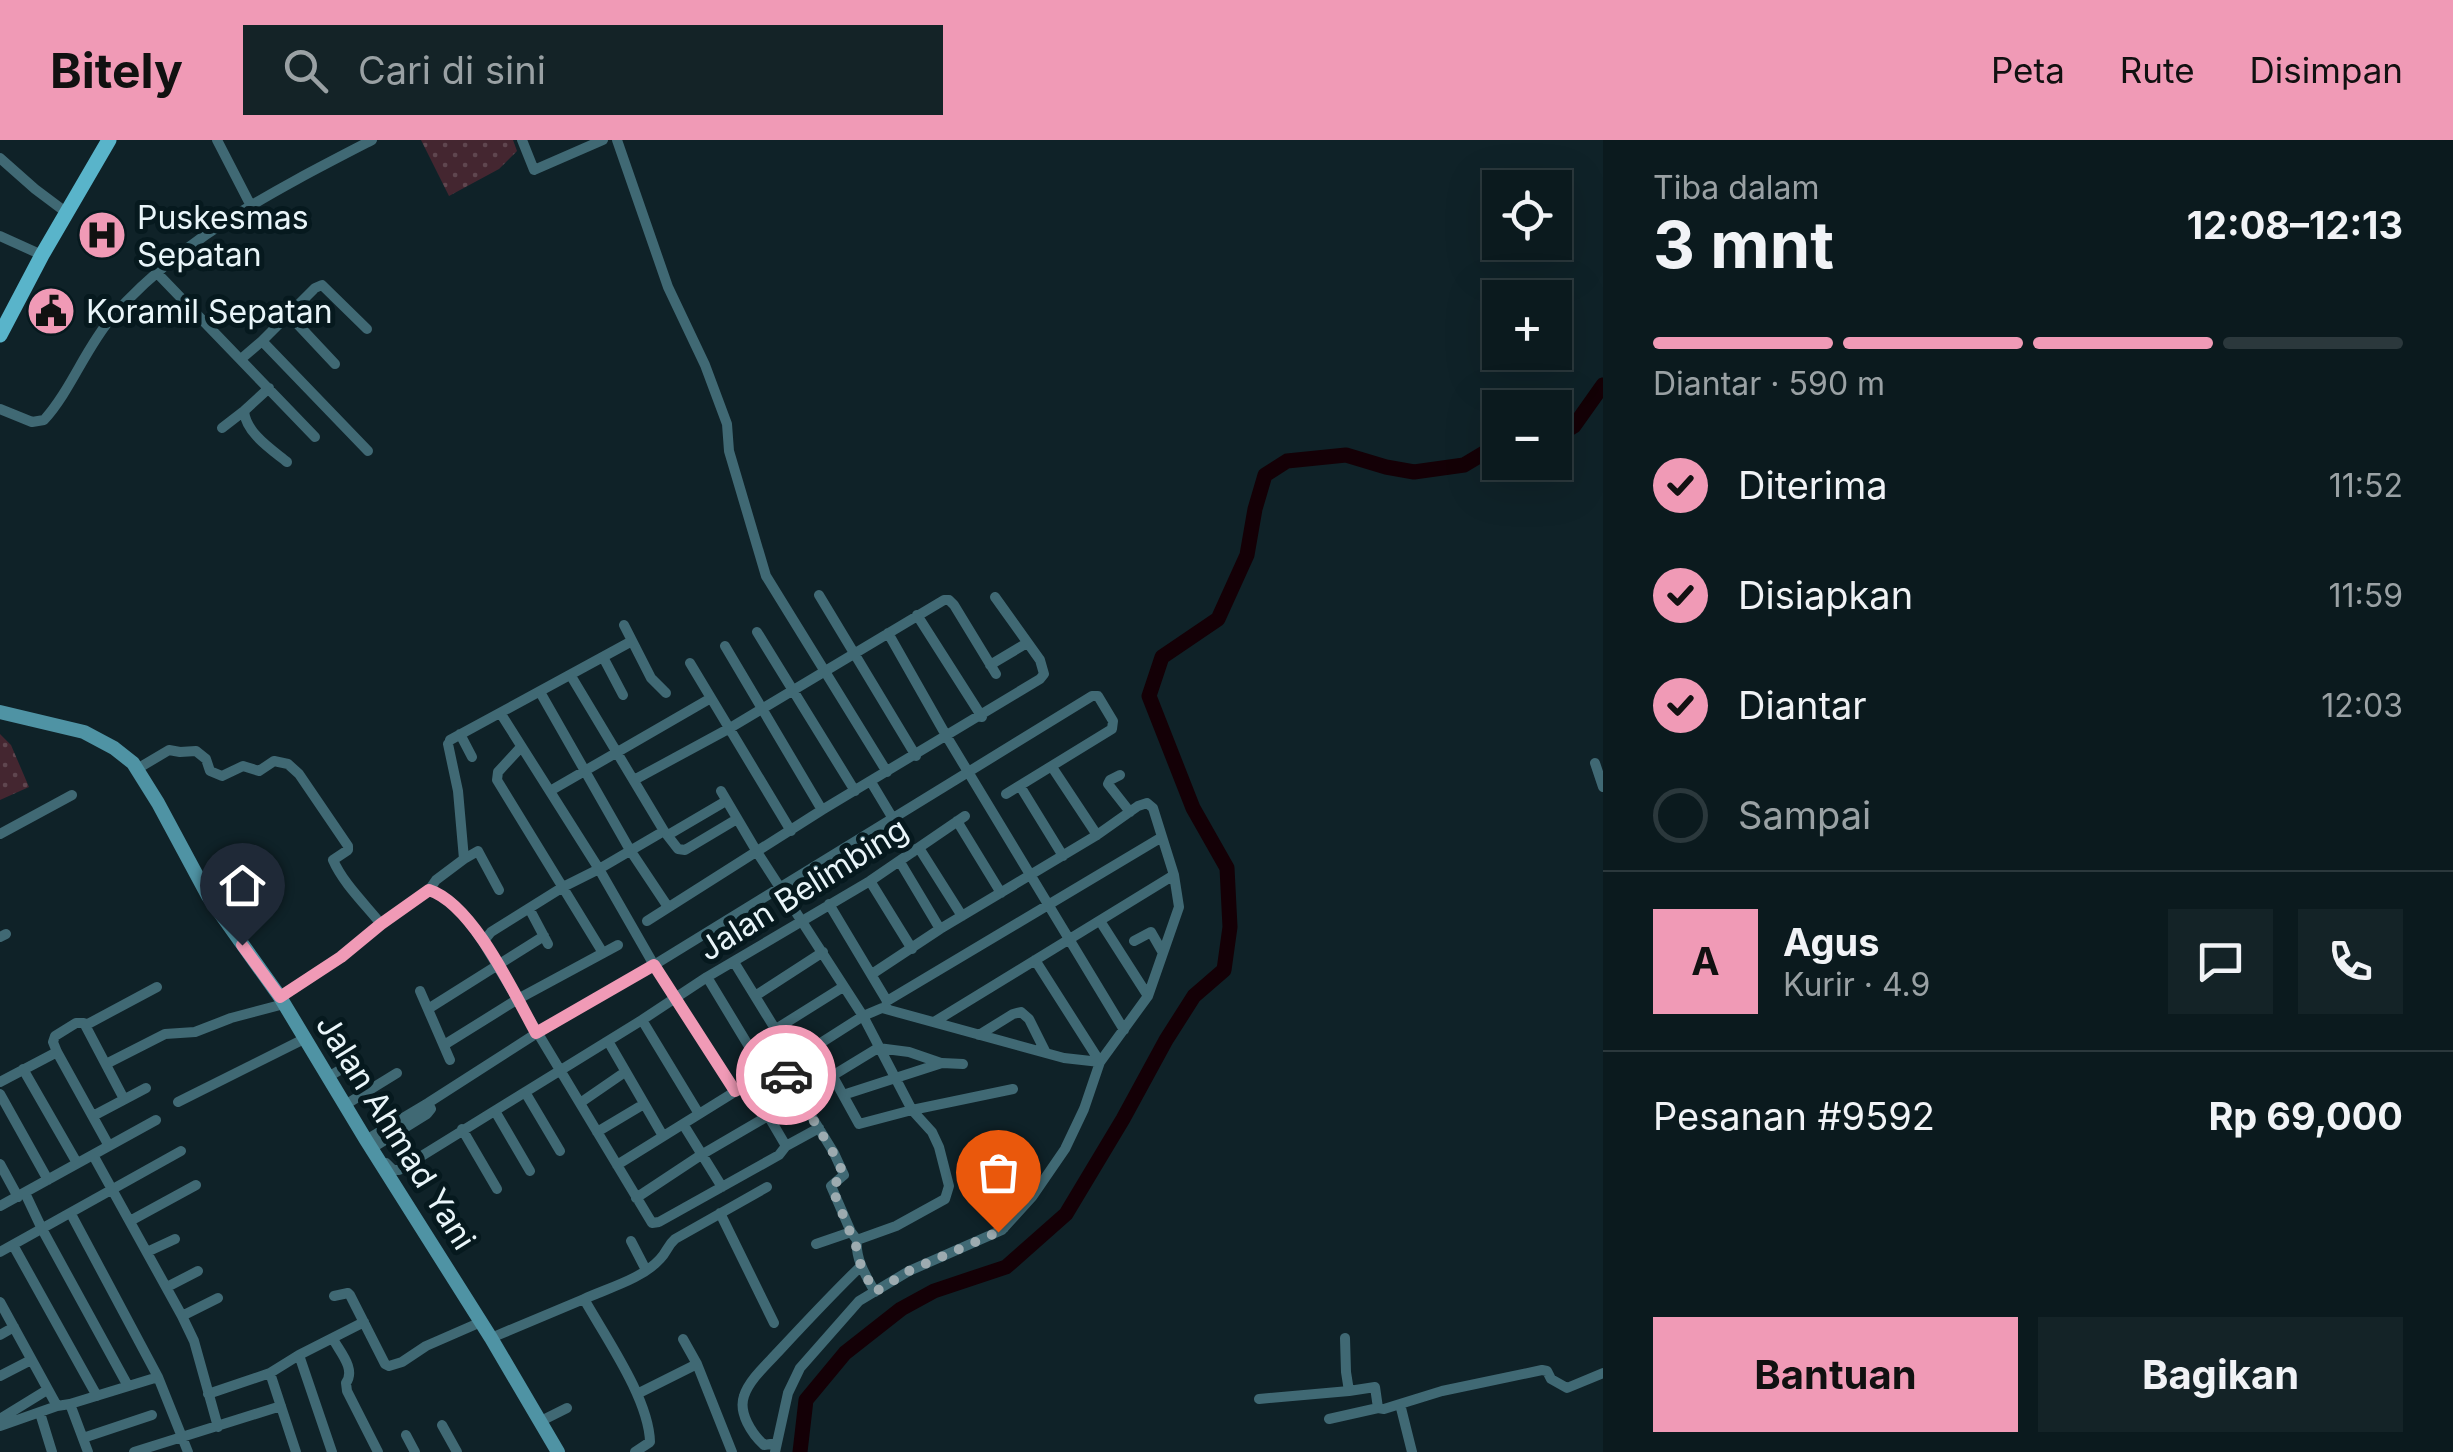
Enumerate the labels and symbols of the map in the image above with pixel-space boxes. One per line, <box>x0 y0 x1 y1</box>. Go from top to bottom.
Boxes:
place label: Puskesmas Sepatan <box>137 198 309 274</box>
hospital icon: Puskesmas Sepatan <box>76 209 128 261</box>
public building icon: Koramil Sepatan <box>25 285 77 337</box>
place label: Koramil Sepatan <box>86 292 333 331</box>
street label: Jalan Belimbing <box>691 809 915 969</box>
pin <box>200 843 285 946</box>
street label: Jalan Ahmad Yani <box>308 1007 484 1257</box>
courier <box>736 1025 836 1125</box>
pin <box>956 1130 1041 1233</box>

